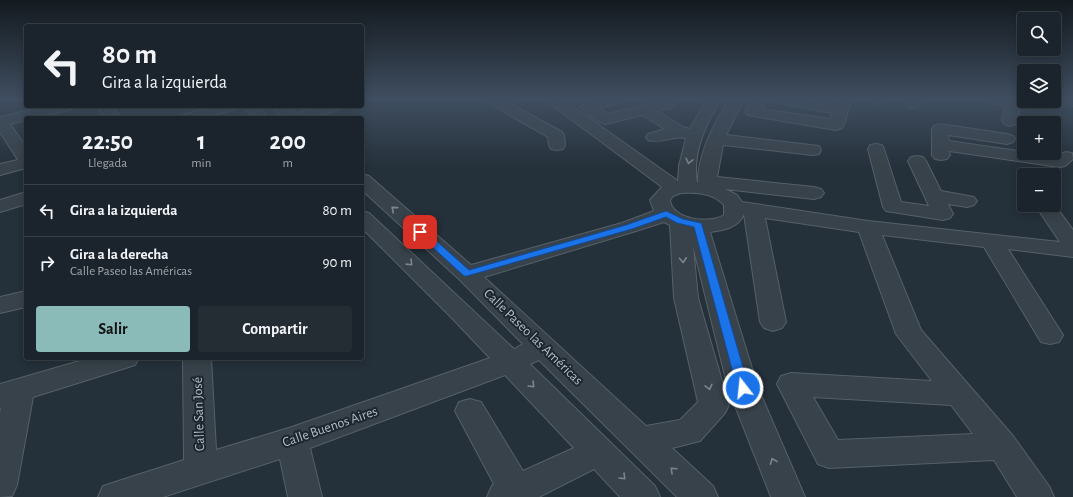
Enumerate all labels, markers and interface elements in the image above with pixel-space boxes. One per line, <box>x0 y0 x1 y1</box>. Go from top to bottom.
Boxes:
map controls <box>1017 12 1061 212</box>
button: search <box>1017 12 1061 56</box>
icon: left <box>36 40 88 92</box>
text: 80 m <box>102 41 157 69</box>
button: layers <box>1017 64 1061 108</box>
text: Gira a la izquierda <box>102 74 227 92</box>
button: + <box>1017 116 1061 160</box>
text: 22:50 <box>82 130 133 154</box>
text: 1 <box>197 130 206 154</box>
text: 200 <box>270 130 306 154</box>
text: Llegada <box>88 157 127 170</box>
text: min <box>191 157 211 170</box>
text: m <box>283 157 293 170</box>
one-way arrow <box>685 157 693 164</box>
button: − <box>1017 168 1061 212</box>
icon: left <box>36 200 58 222</box>
text: Gira a la izquierda <box>70 203 177 218</box>
text: 80 m <box>322 203 352 218</box>
one-way arrow <box>392 207 399 214</box>
pin <box>403 215 437 249</box>
icon: arrive <box>409 221 431 243</box>
text: Gira a la derecha <box>70 247 169 262</box>
icon: right <box>36 252 58 274</box>
text: 90 m <box>323 255 352 270</box>
one-way arrow <box>679 257 688 263</box>
one-way arrow <box>405 258 413 266</box>
text: Calle Paseo las Américas <box>70 265 192 278</box>
street label: Calle Paseo las Américas <box>481 286 585 388</box>
button: Salir <box>36 306 190 352</box>
button: Compartir <box>198 306 352 352</box>
position arrow <box>722 367 764 409</box>
street label: Calle San José <box>191 377 207 451</box>
one-way arrow <box>527 380 535 388</box>
one-way arrow <box>704 383 713 390</box>
street label: Calle Buenos Aires <box>281 404 379 450</box>
one-way arrow <box>769 457 777 464</box>
one-way arrow <box>670 468 678 475</box>
one-way arrow <box>618 472 626 480</box>

